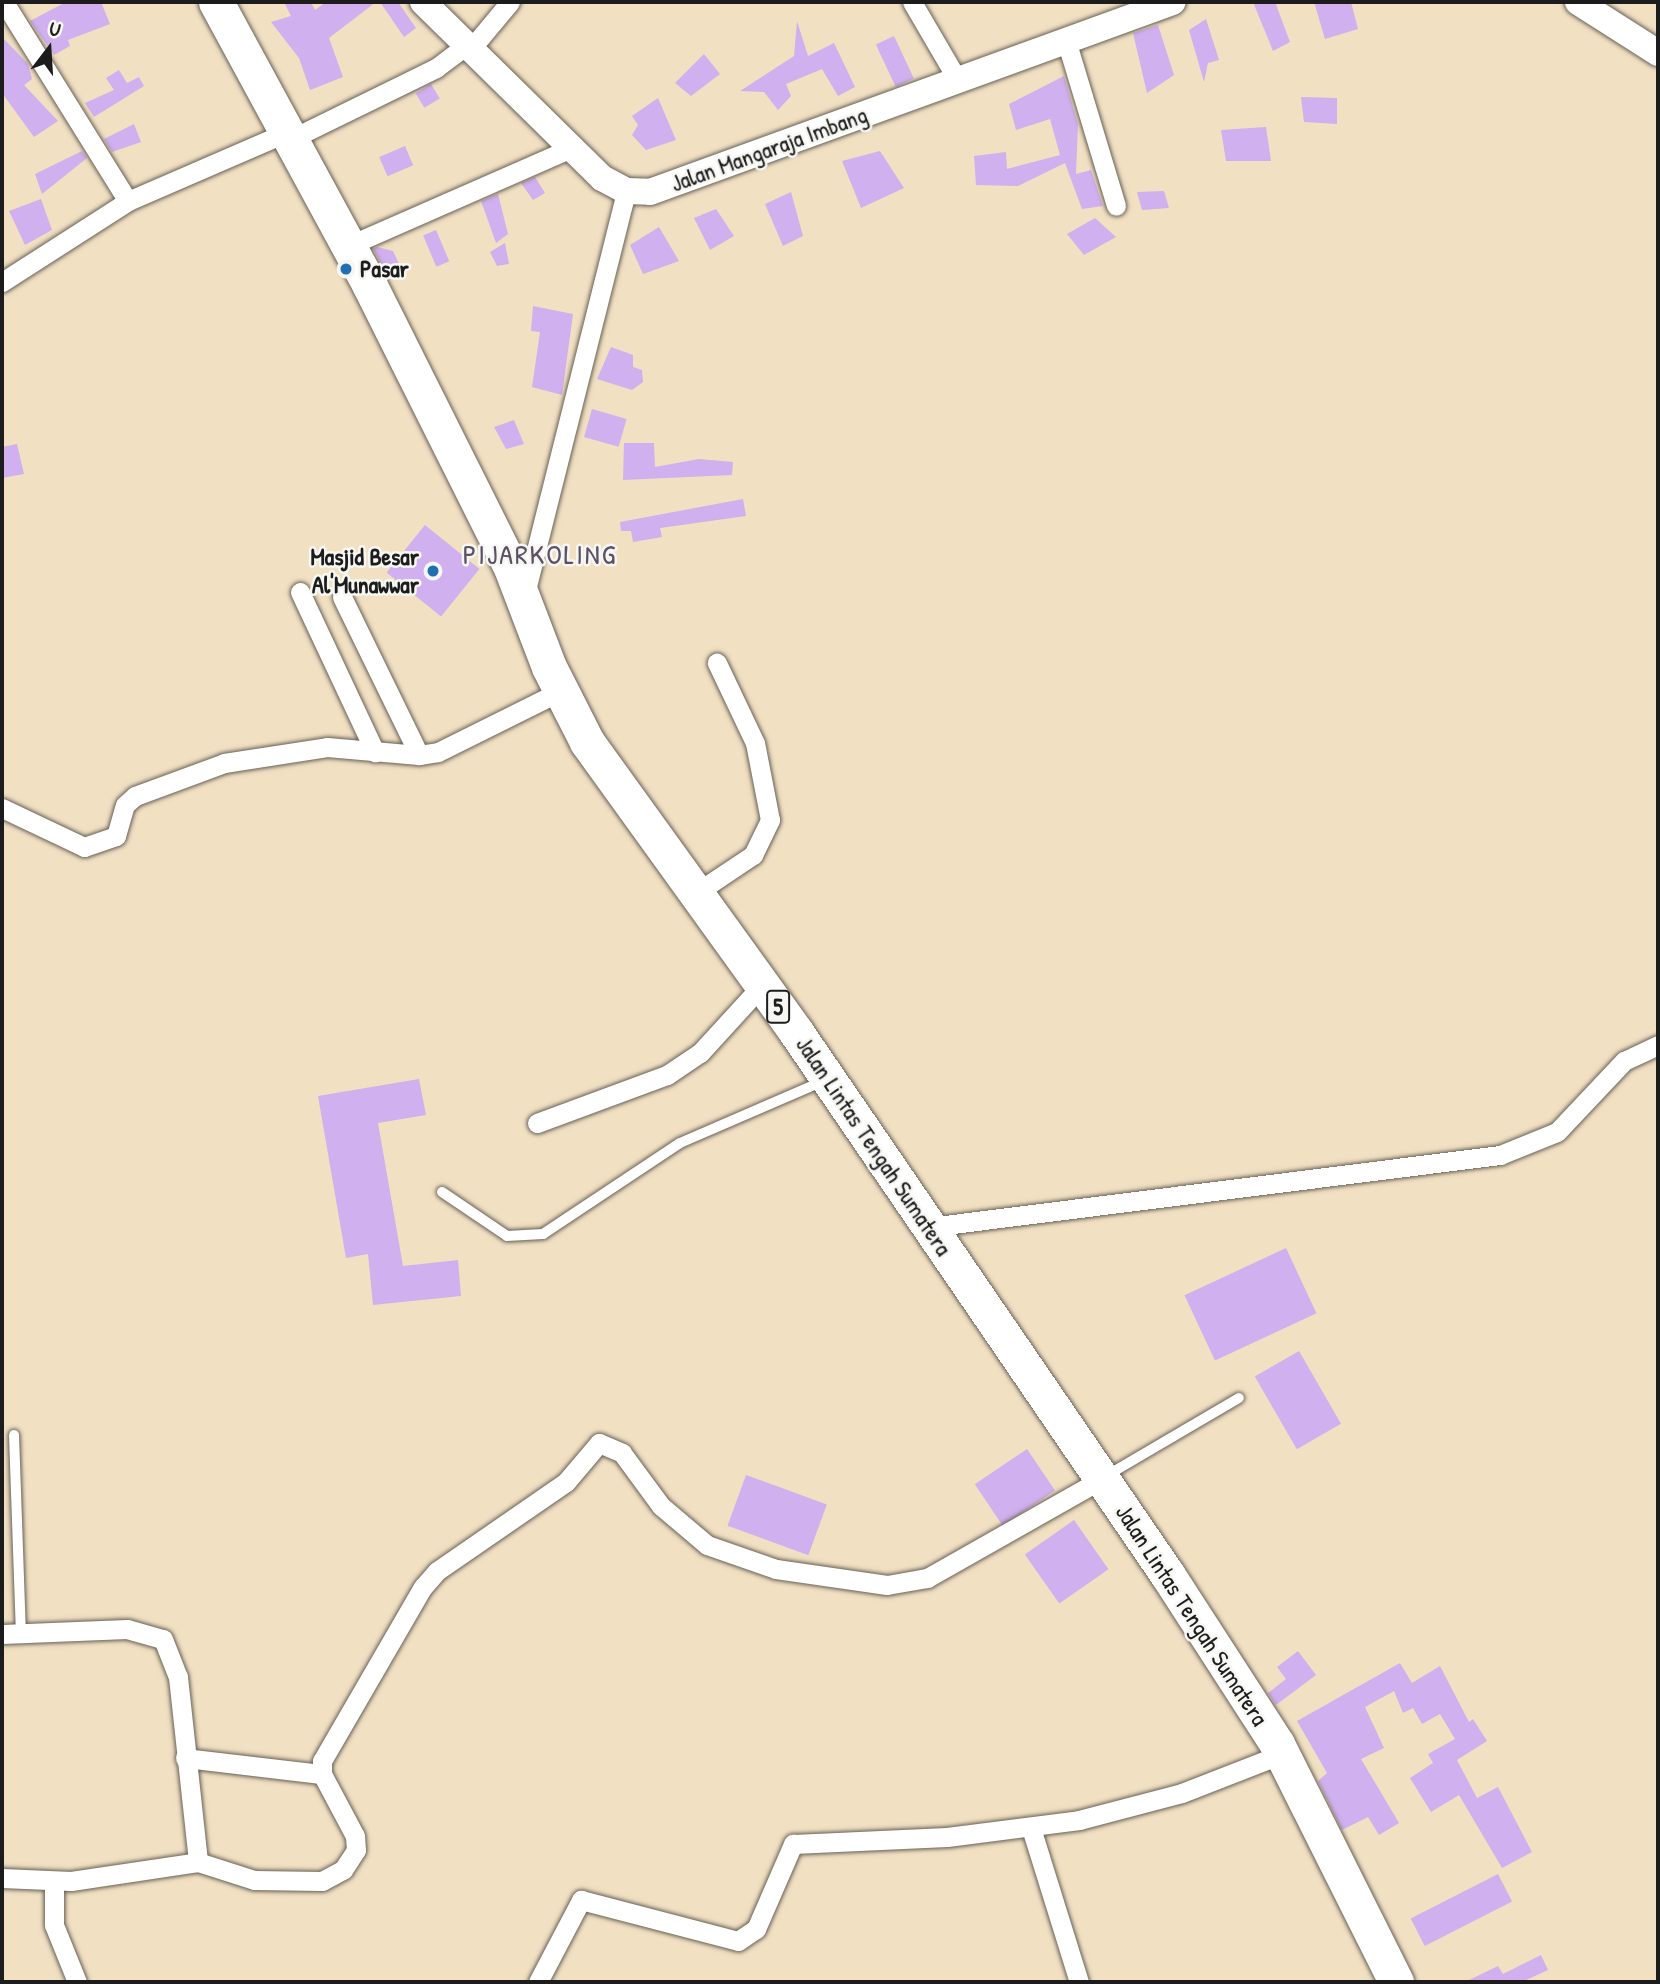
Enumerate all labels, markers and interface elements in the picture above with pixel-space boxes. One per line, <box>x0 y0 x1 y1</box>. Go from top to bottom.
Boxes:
north arrow <box>14 14 84 84</box>
text: U <box>46 15 64 43</box>
street label: Jalan Mangaraja Imbang <box>667 100 871 198</box>
place label: Pasar <box>360 255 409 283</box>
marker: Pasar <box>338 261 354 277</box>
district label: PIJARKOLING <box>464 537 616 571</box>
place label: Masjid Besar Al'Munawwar <box>311 543 419 599</box>
marker: Masjid Besar Al'Munawwar <box>425 563 441 579</box>
road number: 5 <box>766 988 790 1026</box>
street label: Jalan Lintas Tengah Sumatera <box>790 1031 958 1261</box>
street label: Jalan Lintas Tengah Sumatera <box>1110 1499 1274 1731</box>

